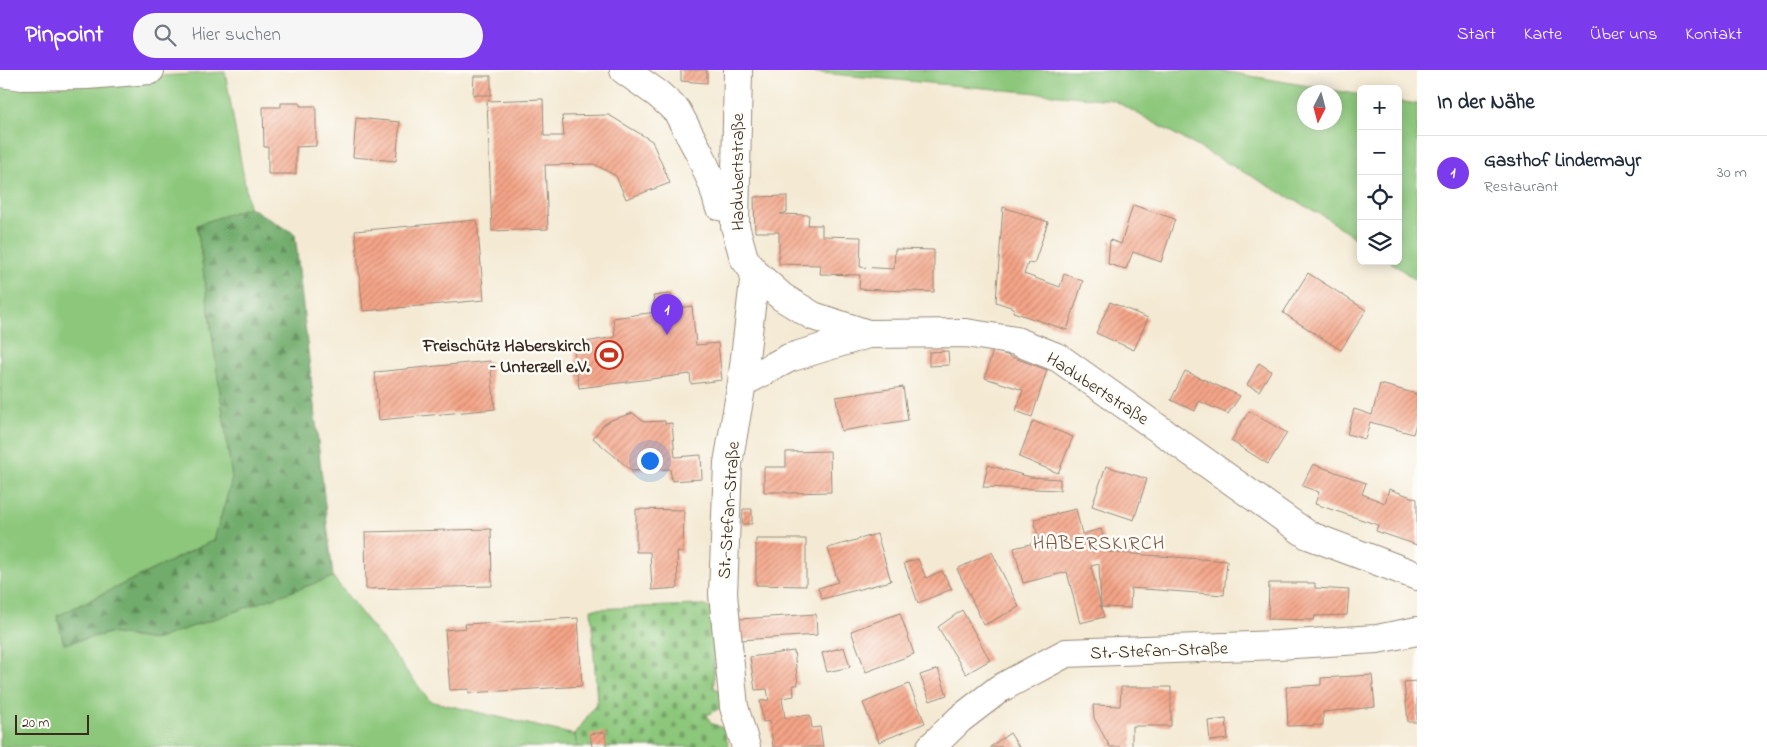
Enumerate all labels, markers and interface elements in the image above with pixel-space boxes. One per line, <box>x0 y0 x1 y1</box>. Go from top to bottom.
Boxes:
search box <box>133 13 483 58</box>
text: Pinpoint <box>25 18 103 53</box>
icon: search <box>151 21 179 49</box>
text: Hier suchen <box>191 22 281 49</box>
text: Start <box>1457 22 1496 48</box>
text: Karte <box>1524 22 1562 48</box>
text: Über uns <box>1590 22 1657 48</box>
text: Kontakt <box>1685 22 1742 48</box>
north arrow <box>1297 85 1342 130</box>
map controls <box>1357 85 1402 265</box>
button: + <box>1357 85 1402 130</box>
text: In der Nähe <box>1437 88 1535 118</box>
street label: Hadubertstraße <box>726 112 752 231</box>
button: − <box>1357 130 1402 175</box>
text: Gasthof Lindermayr <box>1484 148 1641 175</box>
text: 1 <box>1450 161 1456 185</box>
text: 30 m <box>1717 161 1747 185</box>
button: locate <box>1357 175 1402 220</box>
text: Restaurant <box>1484 175 1558 199</box>
button: layers <box>1357 220 1402 265</box>
pin: 1 <box>651 294 683 335</box>
place label: Freischütz Haberskirch – Unterzell e.V. <box>422 334 590 381</box>
sports icon: Freischütz Haberskirch – Unterzell e.V. <box>594 340 624 370</box>
street label: Hadubertstraße <box>1040 347 1154 433</box>
street label: St.-Stefan-Straße <box>712 440 748 580</box>
your location <box>637 448 663 474</box>
district label: HABERSKIRCH <box>1033 530 1165 559</box>
street label: St.-Stefan-Straße <box>1090 637 1229 667</box>
scale bar <box>15 712 89 735</box>
text: 20 m <box>22 713 49 734</box>

